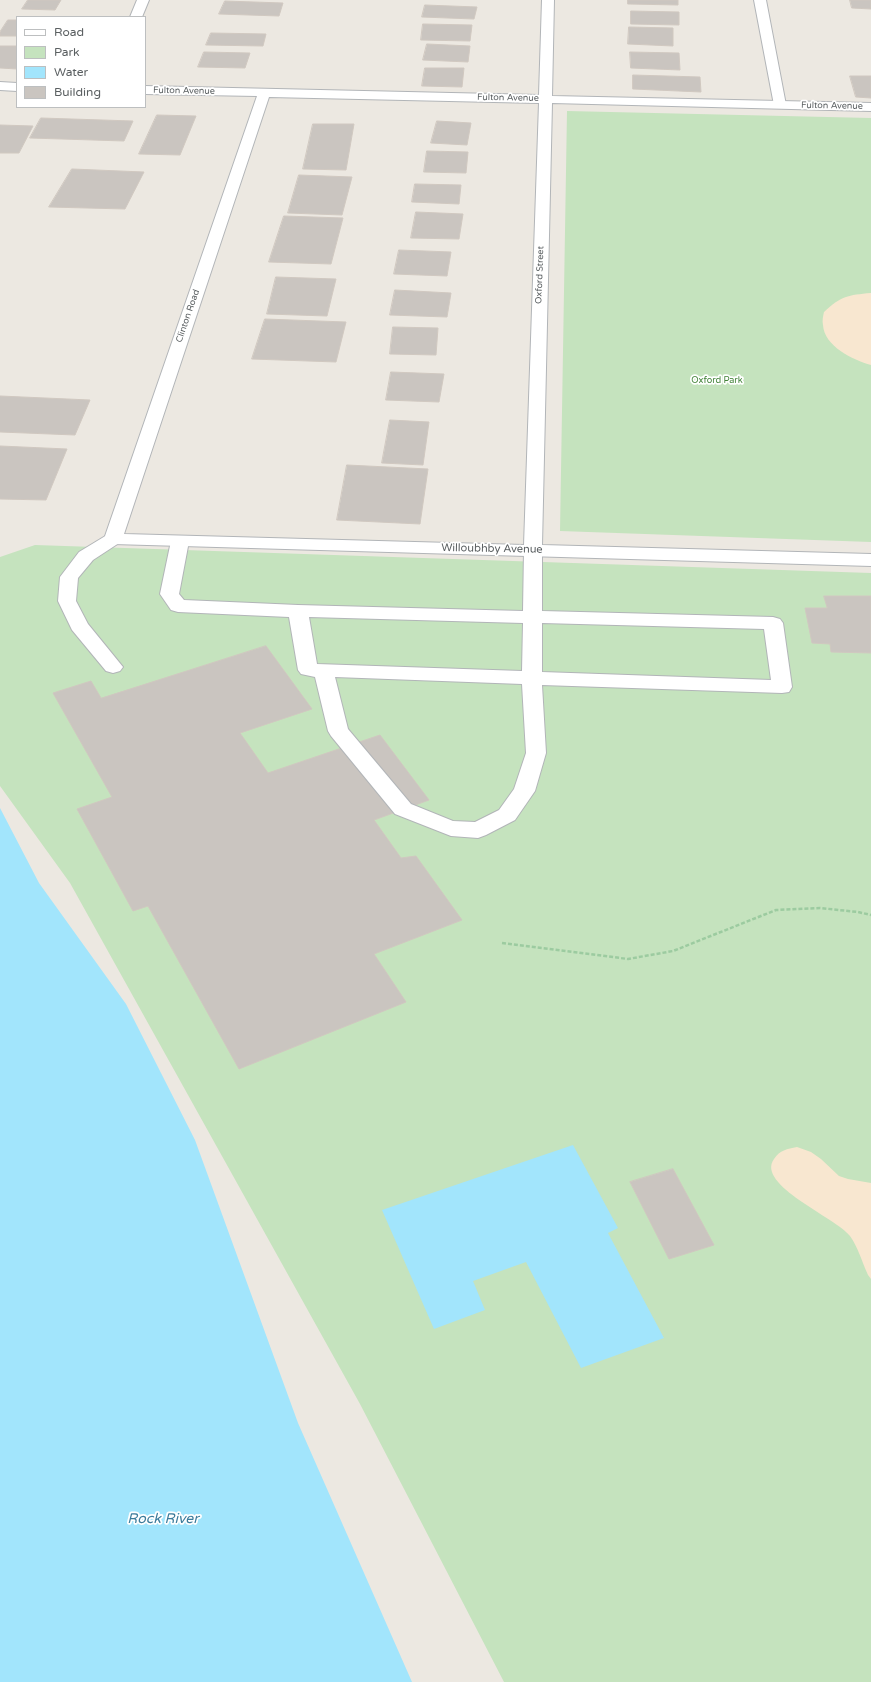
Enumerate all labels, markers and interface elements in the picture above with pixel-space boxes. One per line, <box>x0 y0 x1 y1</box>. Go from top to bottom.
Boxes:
legend <box>16 16 146 108</box>
text: Road <box>54 25 84 39</box>
text: Park <box>54 45 80 59</box>
text: Water <box>54 65 88 79</box>
text: Building <box>54 85 101 99</box>
street label: Fulton Avenue <box>153 85 215 97</box>
street label: Fulton Avenue <box>477 92 539 104</box>
street label: Fulton Avenue <box>801 100 863 112</box>
street label: Oxford Street <box>534 246 546 304</box>
street label: Clinton Road <box>174 288 202 344</box>
park label: Oxford Park <box>691 376 743 386</box>
street label: Willoubhby Avenue <box>441 542 543 556</box>
water label: Rock River <box>127 1511 199 1527</box>

